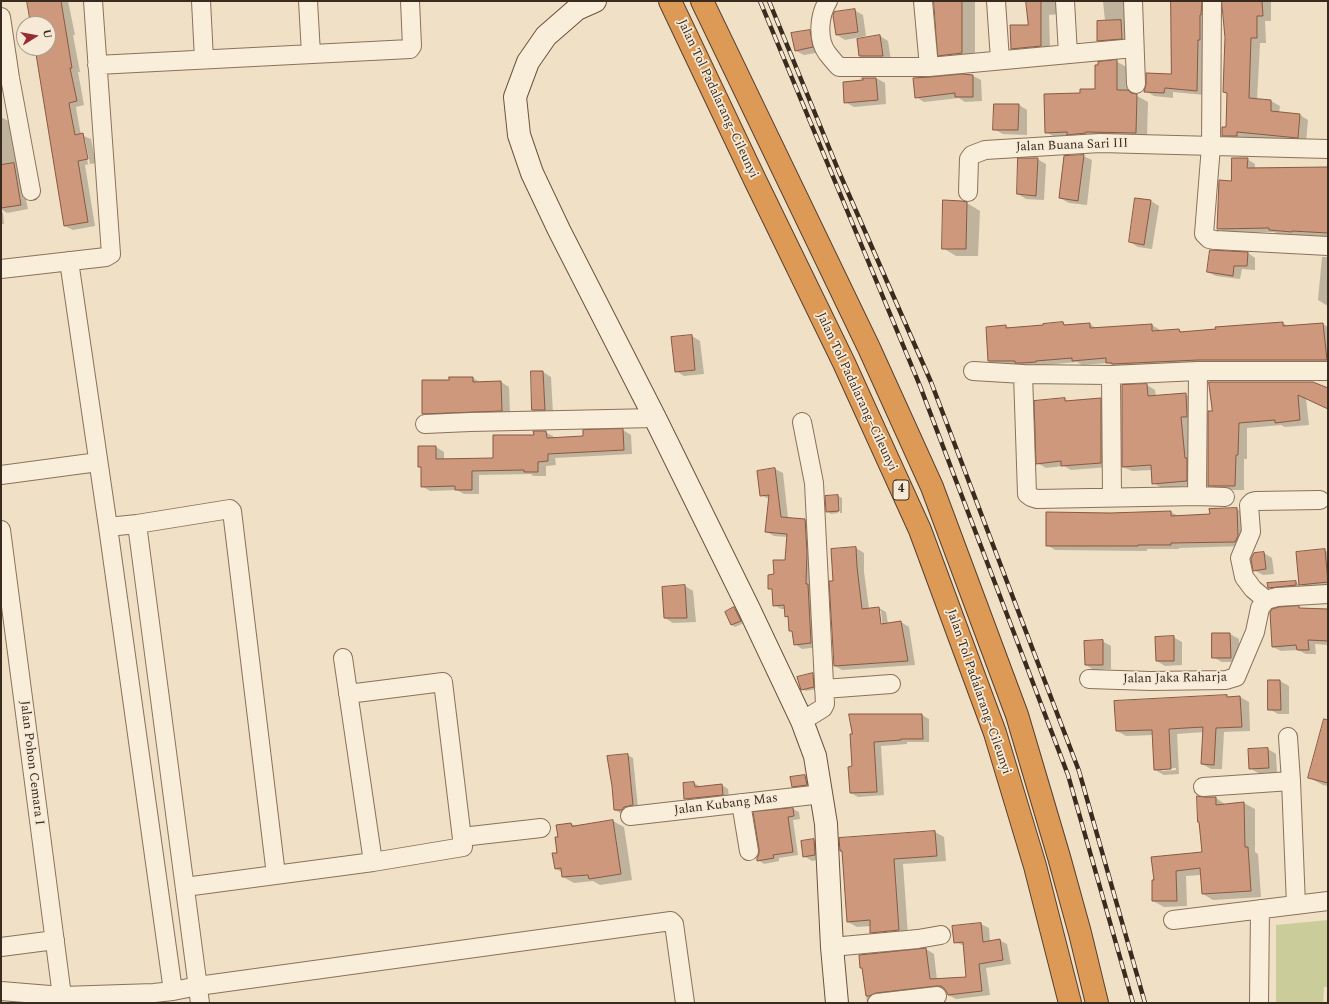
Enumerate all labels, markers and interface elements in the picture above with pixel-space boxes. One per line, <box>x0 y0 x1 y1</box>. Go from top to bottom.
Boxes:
north arrow <box>16 16 56 56</box>
street label: Jalan Tol Padalarang–Cileunyi <box>673 17 761 181</box>
text: U <box>38 28 57 40</box>
street label: Jalan Buana Sari III <box>1016 136 1128 156</box>
street label: Jalan Tol Padalarang–Cileunyi <box>812 310 900 474</box>
road number: 4 <box>893 480 909 500</box>
street label: Jalan Tol Padalarang–Cileunyi <box>942 607 1014 777</box>
street label: Jalan Jaka Raharja <box>1123 670 1227 688</box>
street label: Jalan Pohon Cemara I <box>16 700 46 826</box>
street label: Jalan Kubang Mas <box>673 791 779 819</box>

